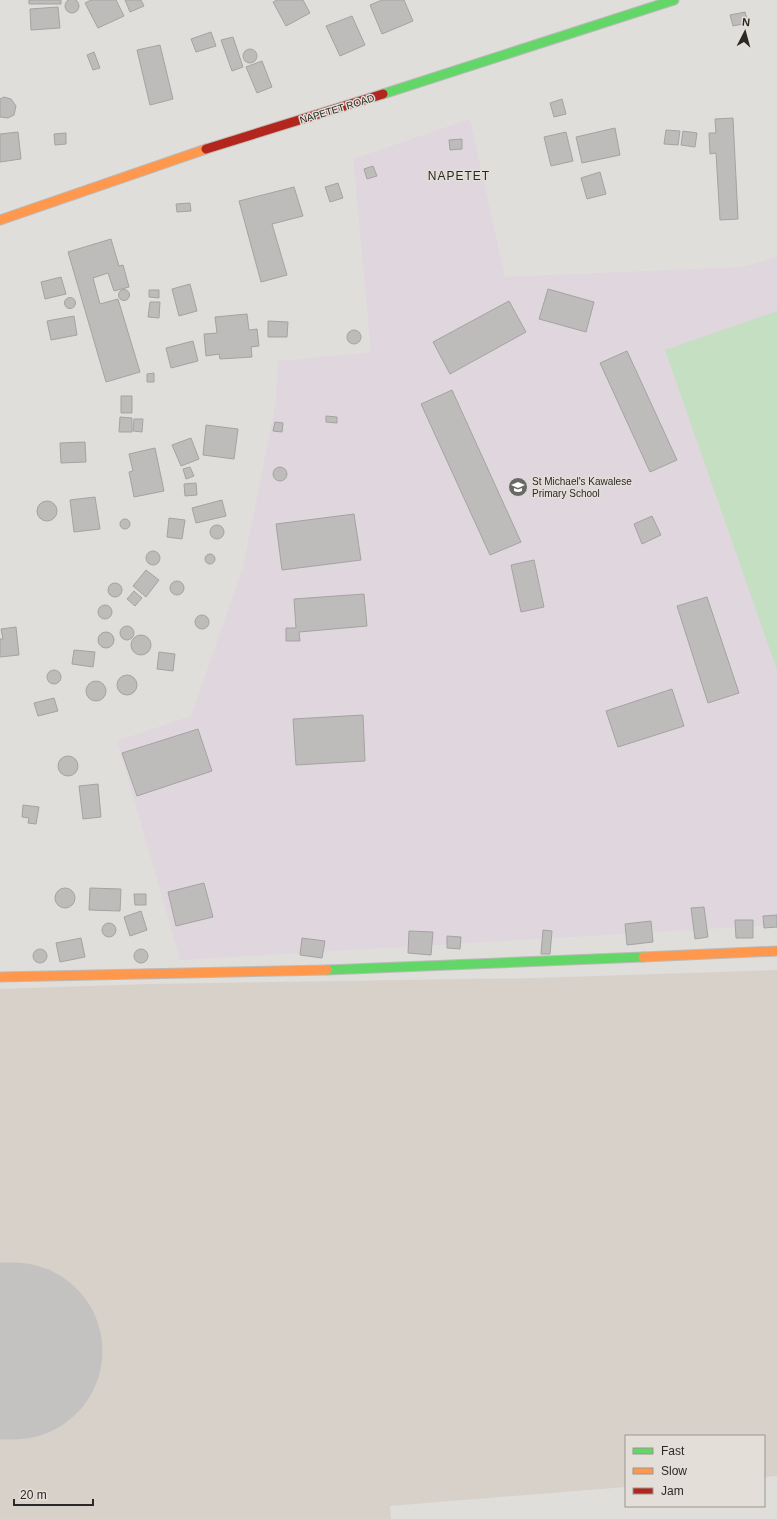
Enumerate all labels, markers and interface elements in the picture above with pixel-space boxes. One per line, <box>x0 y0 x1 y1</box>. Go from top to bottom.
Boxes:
north arrow <box>725 12 765 52</box>
text: N <box>741 16 751 28</box>
street label: NAPETET ROAD <box>298 92 376 126</box>
district label: NAPETET <box>428 169 490 183</box>
school or university icon: St Michael's Kawalese Primary School <box>507 476 529 498</box>
place label: St Michael's Kawalese Primary School <box>532 476 632 499</box>
legend <box>625 1435 765 1507</box>
text: Fast <box>661 1444 685 1458</box>
text: Slow <box>661 1464 687 1478</box>
scale bar <box>14 1481 93 1507</box>
text: Jam <box>661 1484 684 1498</box>
text: 20 m <box>20 1488 47 1502</box>

